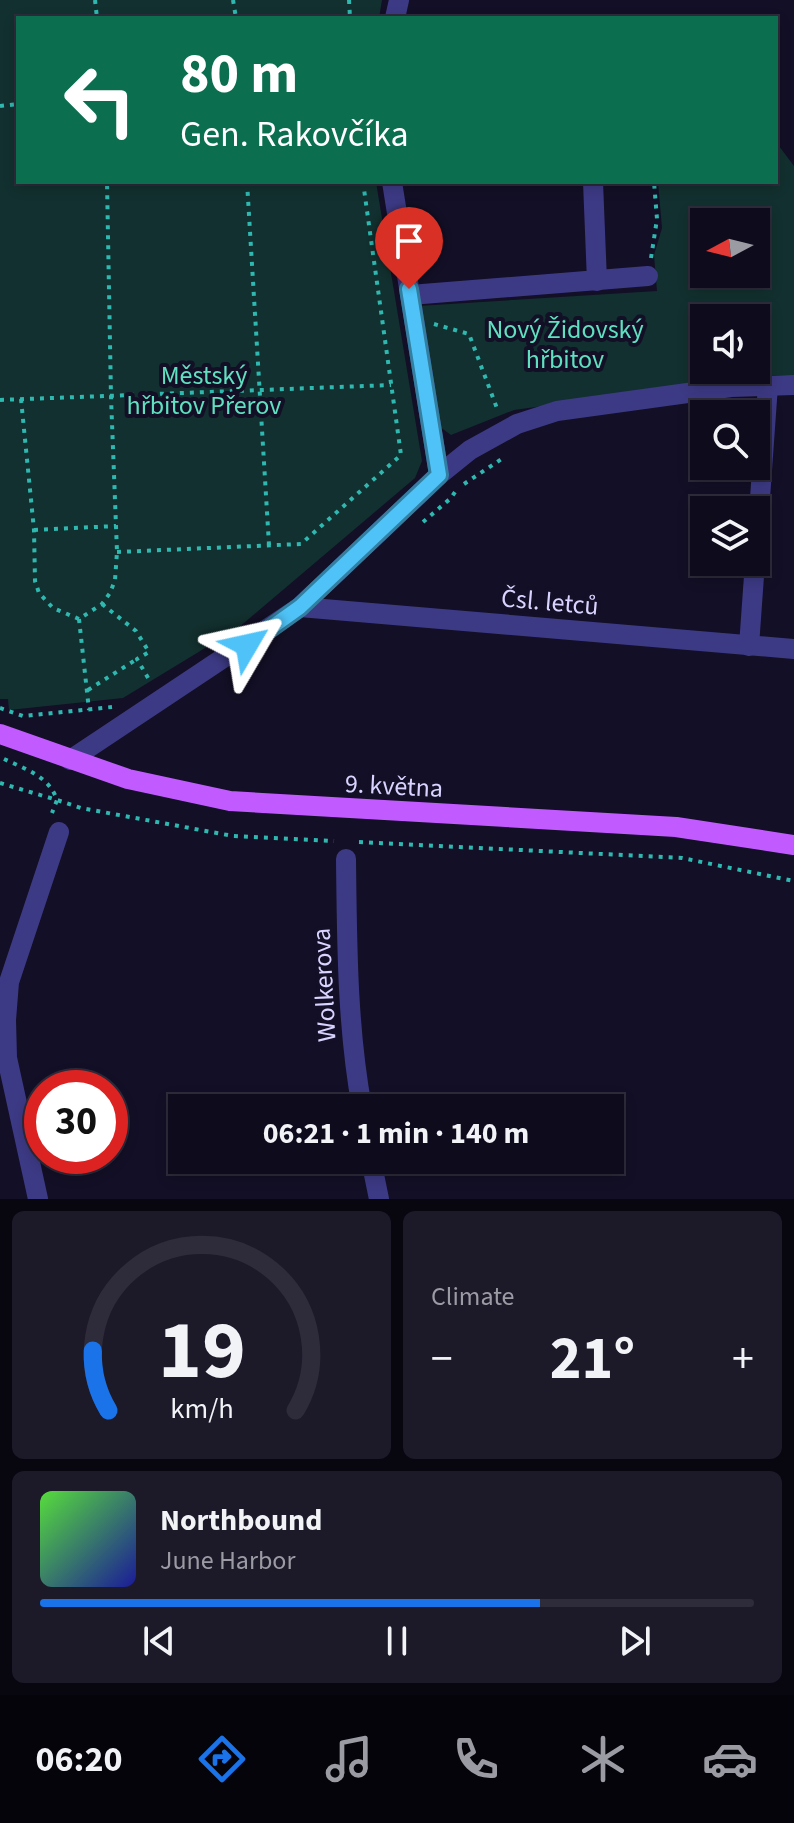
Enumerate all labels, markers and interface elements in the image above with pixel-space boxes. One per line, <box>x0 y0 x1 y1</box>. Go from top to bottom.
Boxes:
text: 80 m <box>180 35 298 114</box>
icon: left <box>48 48 152 152</box>
text: Gen. Rakovčíka <box>180 109 409 160</box>
pin <box>375 207 443 289</box>
north arrow <box>690 208 770 288</box>
map controls <box>690 208 770 576</box>
icon: arrive <box>387 219 431 263</box>
button: sound <box>690 304 770 384</box>
park label: Nový Židovský hřbitov <box>486 311 644 378</box>
park label: Městský hřbitov Přerov <box>127 357 282 424</box>
button: search <box>690 400 770 480</box>
button: layers <box>690 496 770 576</box>
street label: Čsl. letců <box>500 579 600 625</box>
position arrow <box>205 603 289 687</box>
street label: 9. května <box>344 765 444 807</box>
street label: Wolkerova <box>303 927 345 1043</box>
speed limit sign: 30 <box>24 1070 128 1174</box>
text: 06:21 · 1 min · 140 m <box>263 1112 529 1155</box>
text: Climate <box>431 1278 515 1315</box>
text: 19 <box>158 1292 245 1410</box>
text: 21° <box>550 1317 635 1402</box>
text: − <box>431 1328 453 1391</box>
text: + <box>732 1328 754 1391</box>
text: km/h <box>170 1389 233 1429</box>
text: Northbound <box>160 1499 322 1542</box>
text: June Harbor <box>160 1542 296 1579</box>
icon: previous <box>137 1619 181 1663</box>
icon: pause <box>375 1619 419 1663</box>
icon: next <box>613 1619 657 1663</box>
icon: directions <box>194 1731 250 1787</box>
icon: music <box>321 1731 377 1787</box>
icon: phone <box>448 1731 504 1787</box>
icon: climate <box>575 1731 631 1787</box>
icon: car <box>702 1731 758 1787</box>
text: 06:20 <box>36 1734 122 1785</box>

